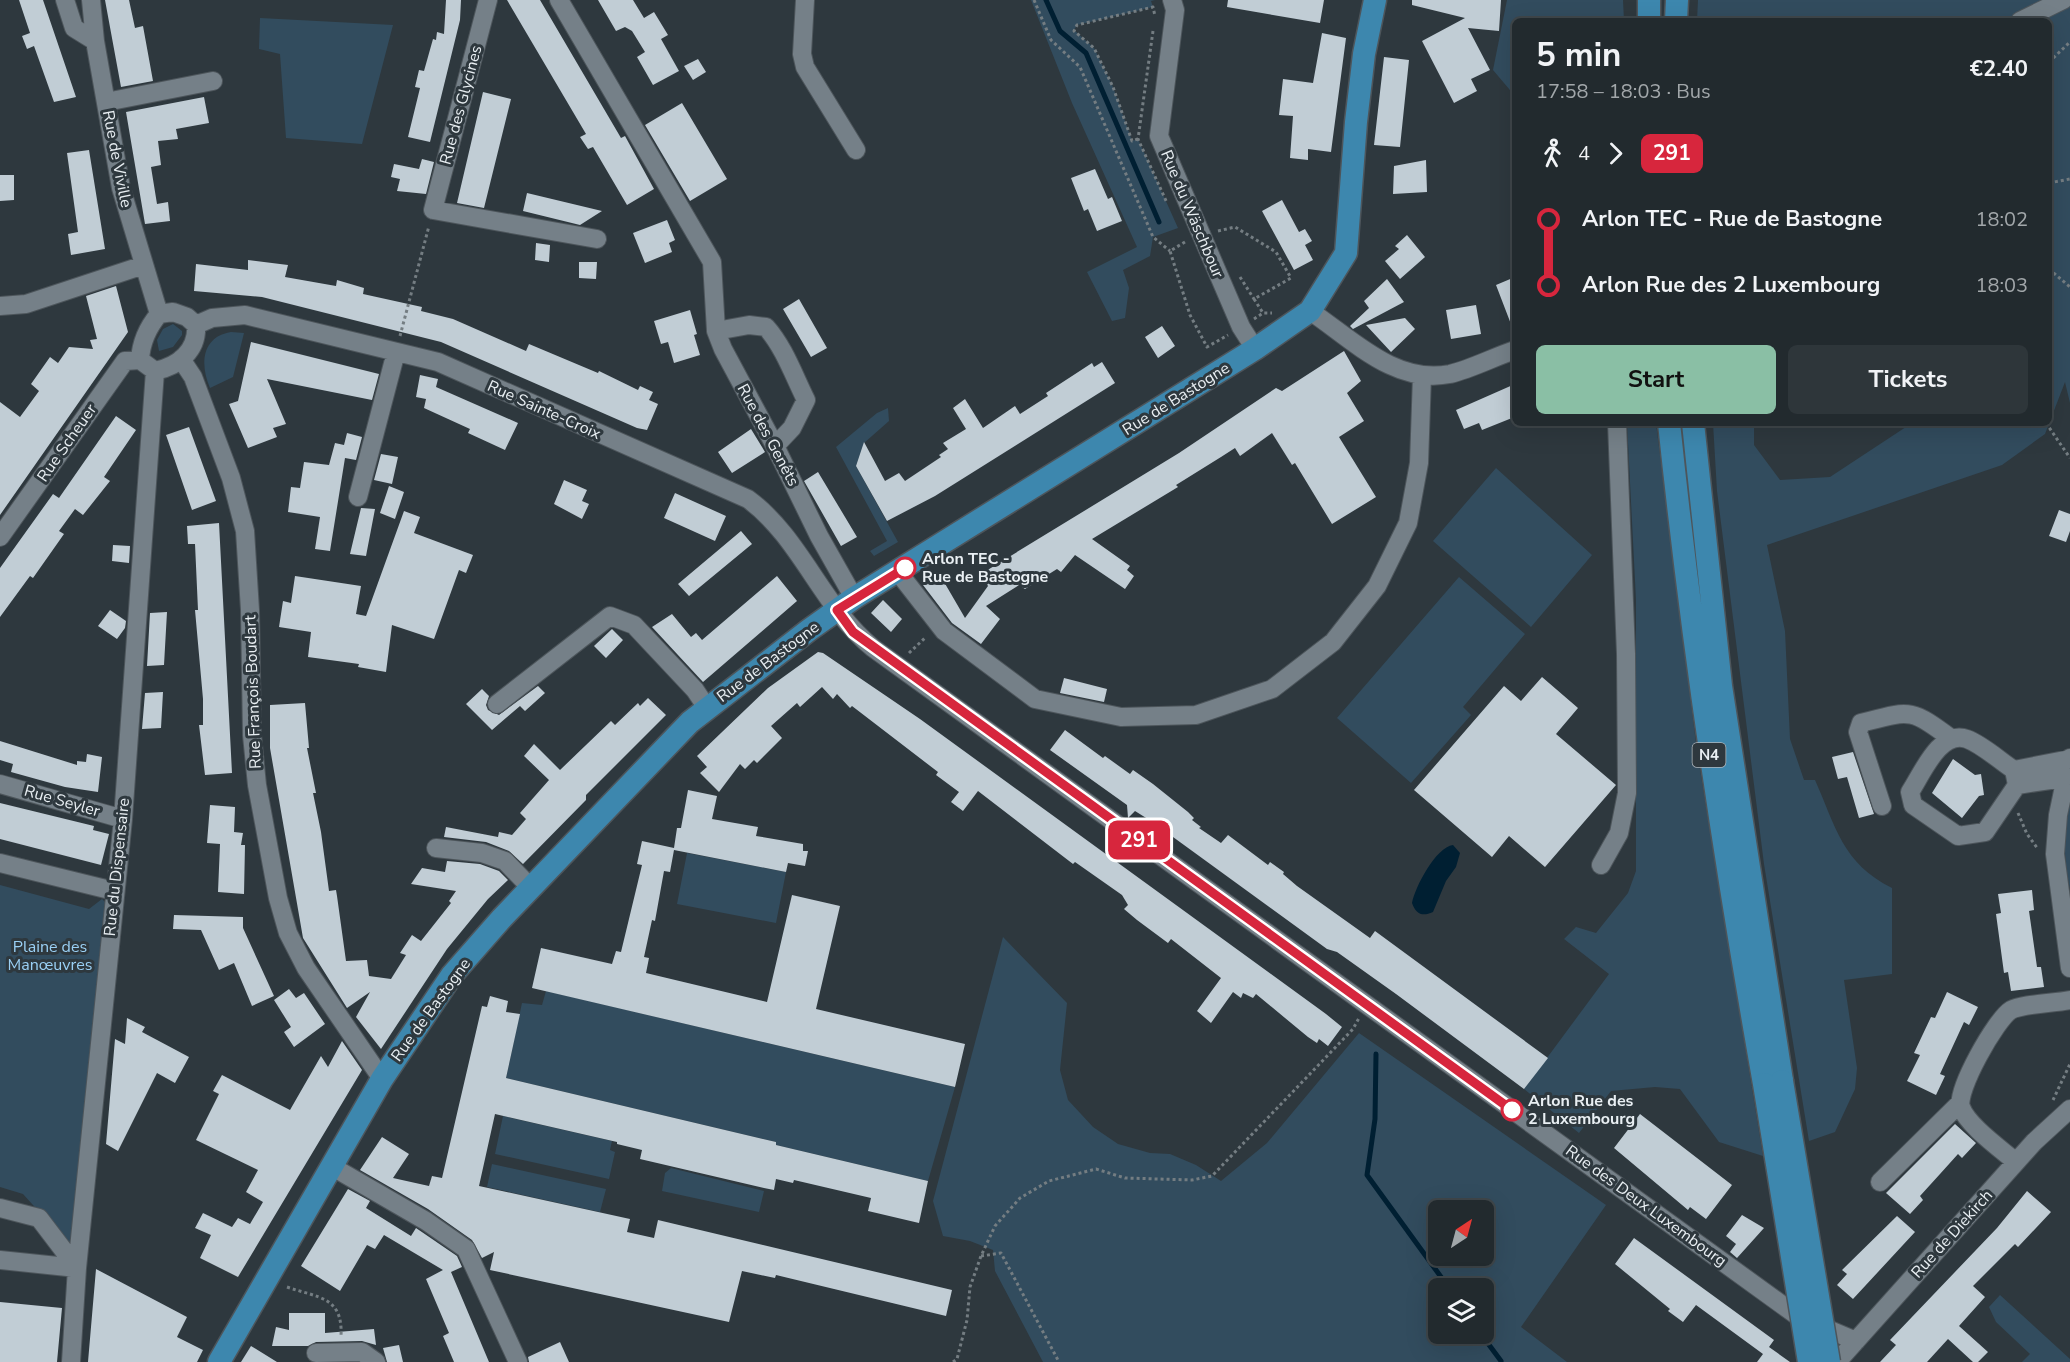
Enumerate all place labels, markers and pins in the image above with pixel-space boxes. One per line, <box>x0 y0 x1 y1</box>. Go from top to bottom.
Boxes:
place label: Arlon TEC - Rue de Bastogne <box>922 548 1049 588</box>
marker: Arlon TEC - Rue de Bastogne <box>894 557 916 579</box>
place label: Arlon Rue des 2 Luxembourg <box>1528 1090 1635 1130</box>
marker: Arlon Rue des 2 Luxembourg <box>1501 1099 1523 1121</box>

